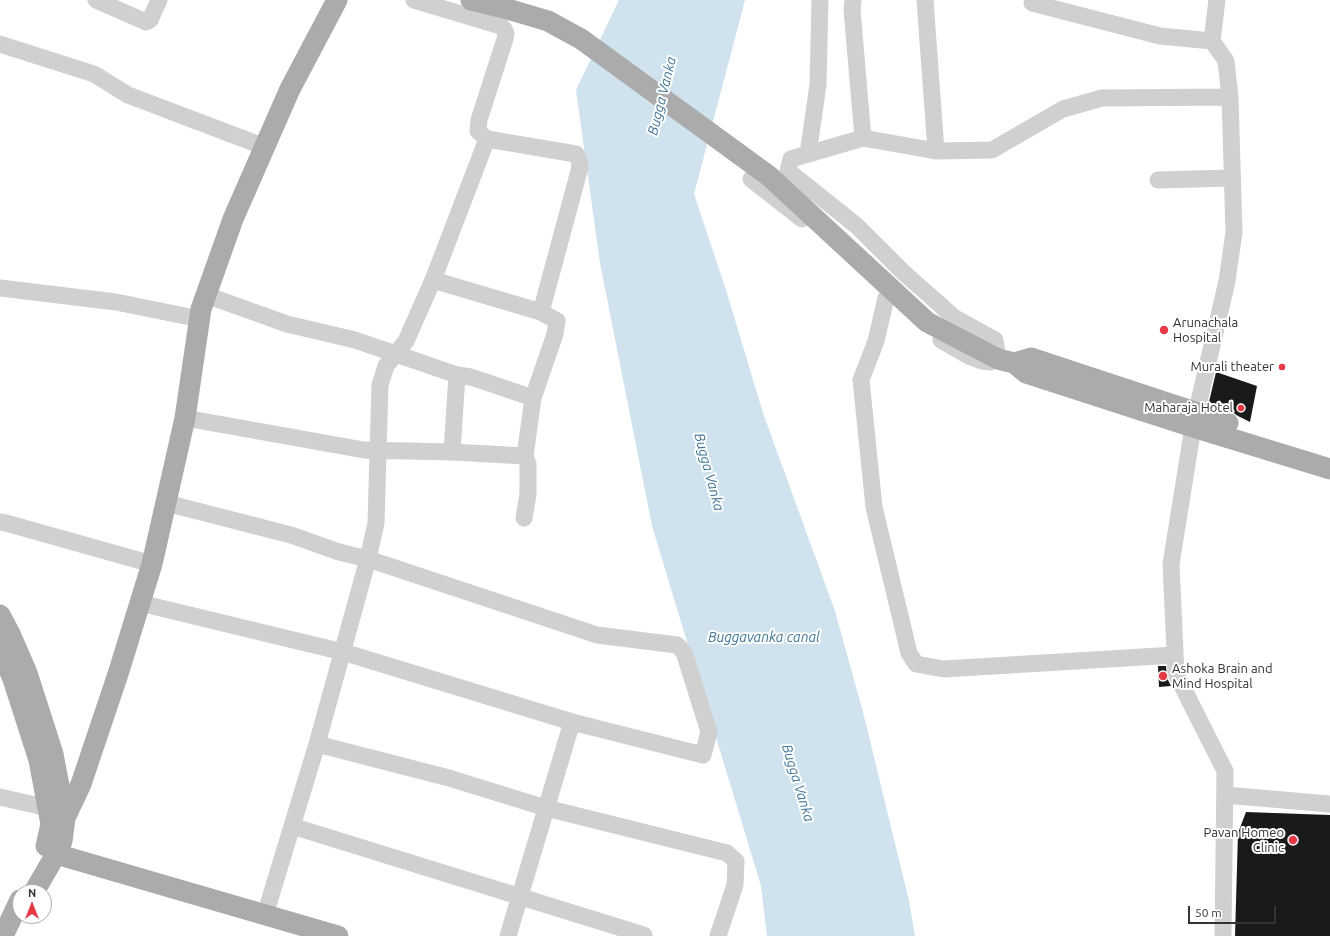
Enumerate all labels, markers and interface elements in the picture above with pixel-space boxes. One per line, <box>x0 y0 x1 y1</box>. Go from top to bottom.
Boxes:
water label: Bugga Vanka <box>644 55 680 137</box>
place label: Arunachala Hospital <box>1173 315 1238 346</box>
marker: Arunachala Hospital <box>1158 324 1170 336</box>
place label: Murali theater <box>1191 359 1274 375</box>
marker: Murali theater <box>1277 362 1287 372</box>
place label: Maharaja Hotel <box>1144 400 1233 416</box>
marker: Maharaja Hotel <box>1236 403 1246 413</box>
water label: Bugga Vanka <box>691 431 727 513</box>
water label: Buggavanka canal <box>708 629 820 645</box>
place label: Ashoka Brain and Mind Hospital <box>1172 661 1273 692</box>
marker: Ashoka Brain and Mind Hospital <box>1157 670 1169 682</box>
water label: Bugga Vanka <box>778 742 818 824</box>
place label: Pavan Homeo Clinic <box>1204 825 1284 856</box>
marker: Pavan Homeo Clinic <box>1287 834 1299 846</box>
north arrow <box>12 884 52 924</box>
text: N <box>28 887 36 899</box>
scale bar <box>1190 898 1278 924</box>
text: 50 m <box>1195 906 1222 919</box>

